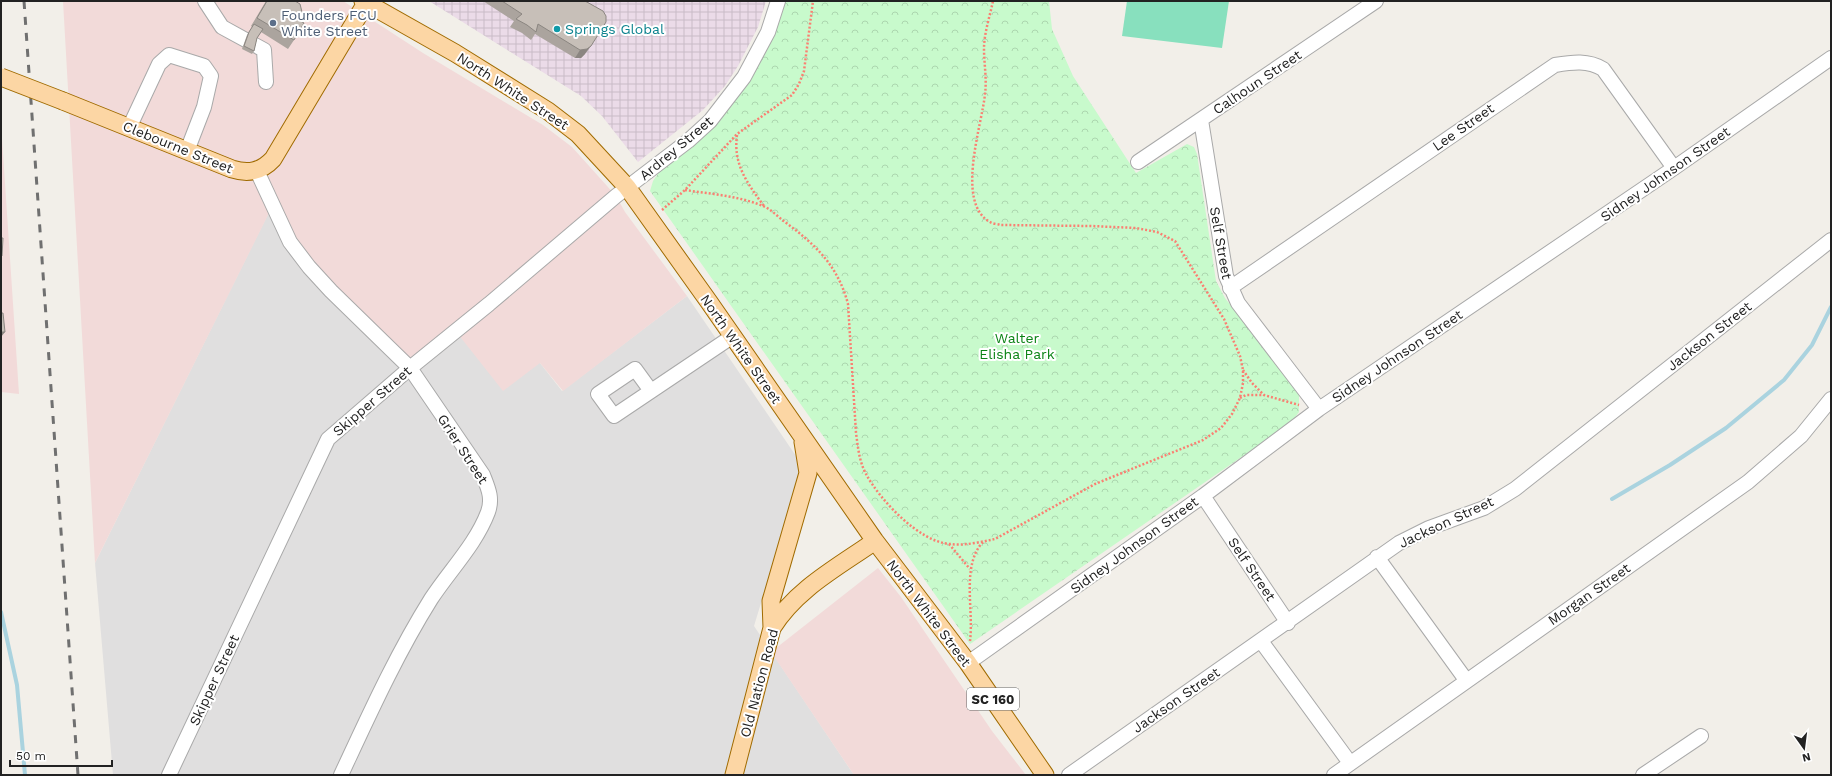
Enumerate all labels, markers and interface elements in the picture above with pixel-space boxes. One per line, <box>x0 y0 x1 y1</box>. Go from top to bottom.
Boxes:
place label: Founders FCU White Street <box>281 7 377 39</box>
marker: Founders FCU White Street <box>268 18 278 28</box>
place label: Springs Global <box>565 21 665 37</box>
marker: Springs Global <box>552 24 562 34</box>
street label: Calhoun Street <box>1210 46 1304 117</box>
street label: North White Street <box>454 49 572 133</box>
street label: Lee Street <box>1429 100 1497 154</box>
street label: Ardrey Street <box>636 113 716 183</box>
street label: Clebourne Street <box>121 118 235 176</box>
street label: Sidney Johnson Street <box>1597 123 1733 225</box>
street label: Self Street <box>1207 206 1235 281</box>
street label: North White Street <box>697 291 785 407</box>
street label: Jackson Street <box>1664 298 1754 374</box>
street label: Sidney Johnson Street <box>1329 306 1465 406</box>
park label: Walter Elisha Park <box>979 330 1055 362</box>
street label: Skipper Street <box>330 363 415 439</box>
street label: Grier Street <box>435 411 492 487</box>
street label: Sidney Johnson Street <box>1067 493 1201 597</box>
street label: Jackson Street <box>1396 493 1496 551</box>
street label: Self Street <box>1225 534 1279 604</box>
street label: North White Street <box>884 556 974 670</box>
street label: Morgan Street <box>1545 560 1633 628</box>
street label: Old Nation Road <box>737 627 781 739</box>
street label: Skipper Street <box>186 632 242 728</box>
street label: Jackson Street <box>1129 664 1223 736</box>
road number: SC 160 <box>967 688 1019 710</box>
north arrow <box>1784 728 1824 768</box>
scale bar <box>10 742 112 768</box>
text: 50 m <box>16 749 46 763</box>
text: N <box>1801 750 1812 765</box>

